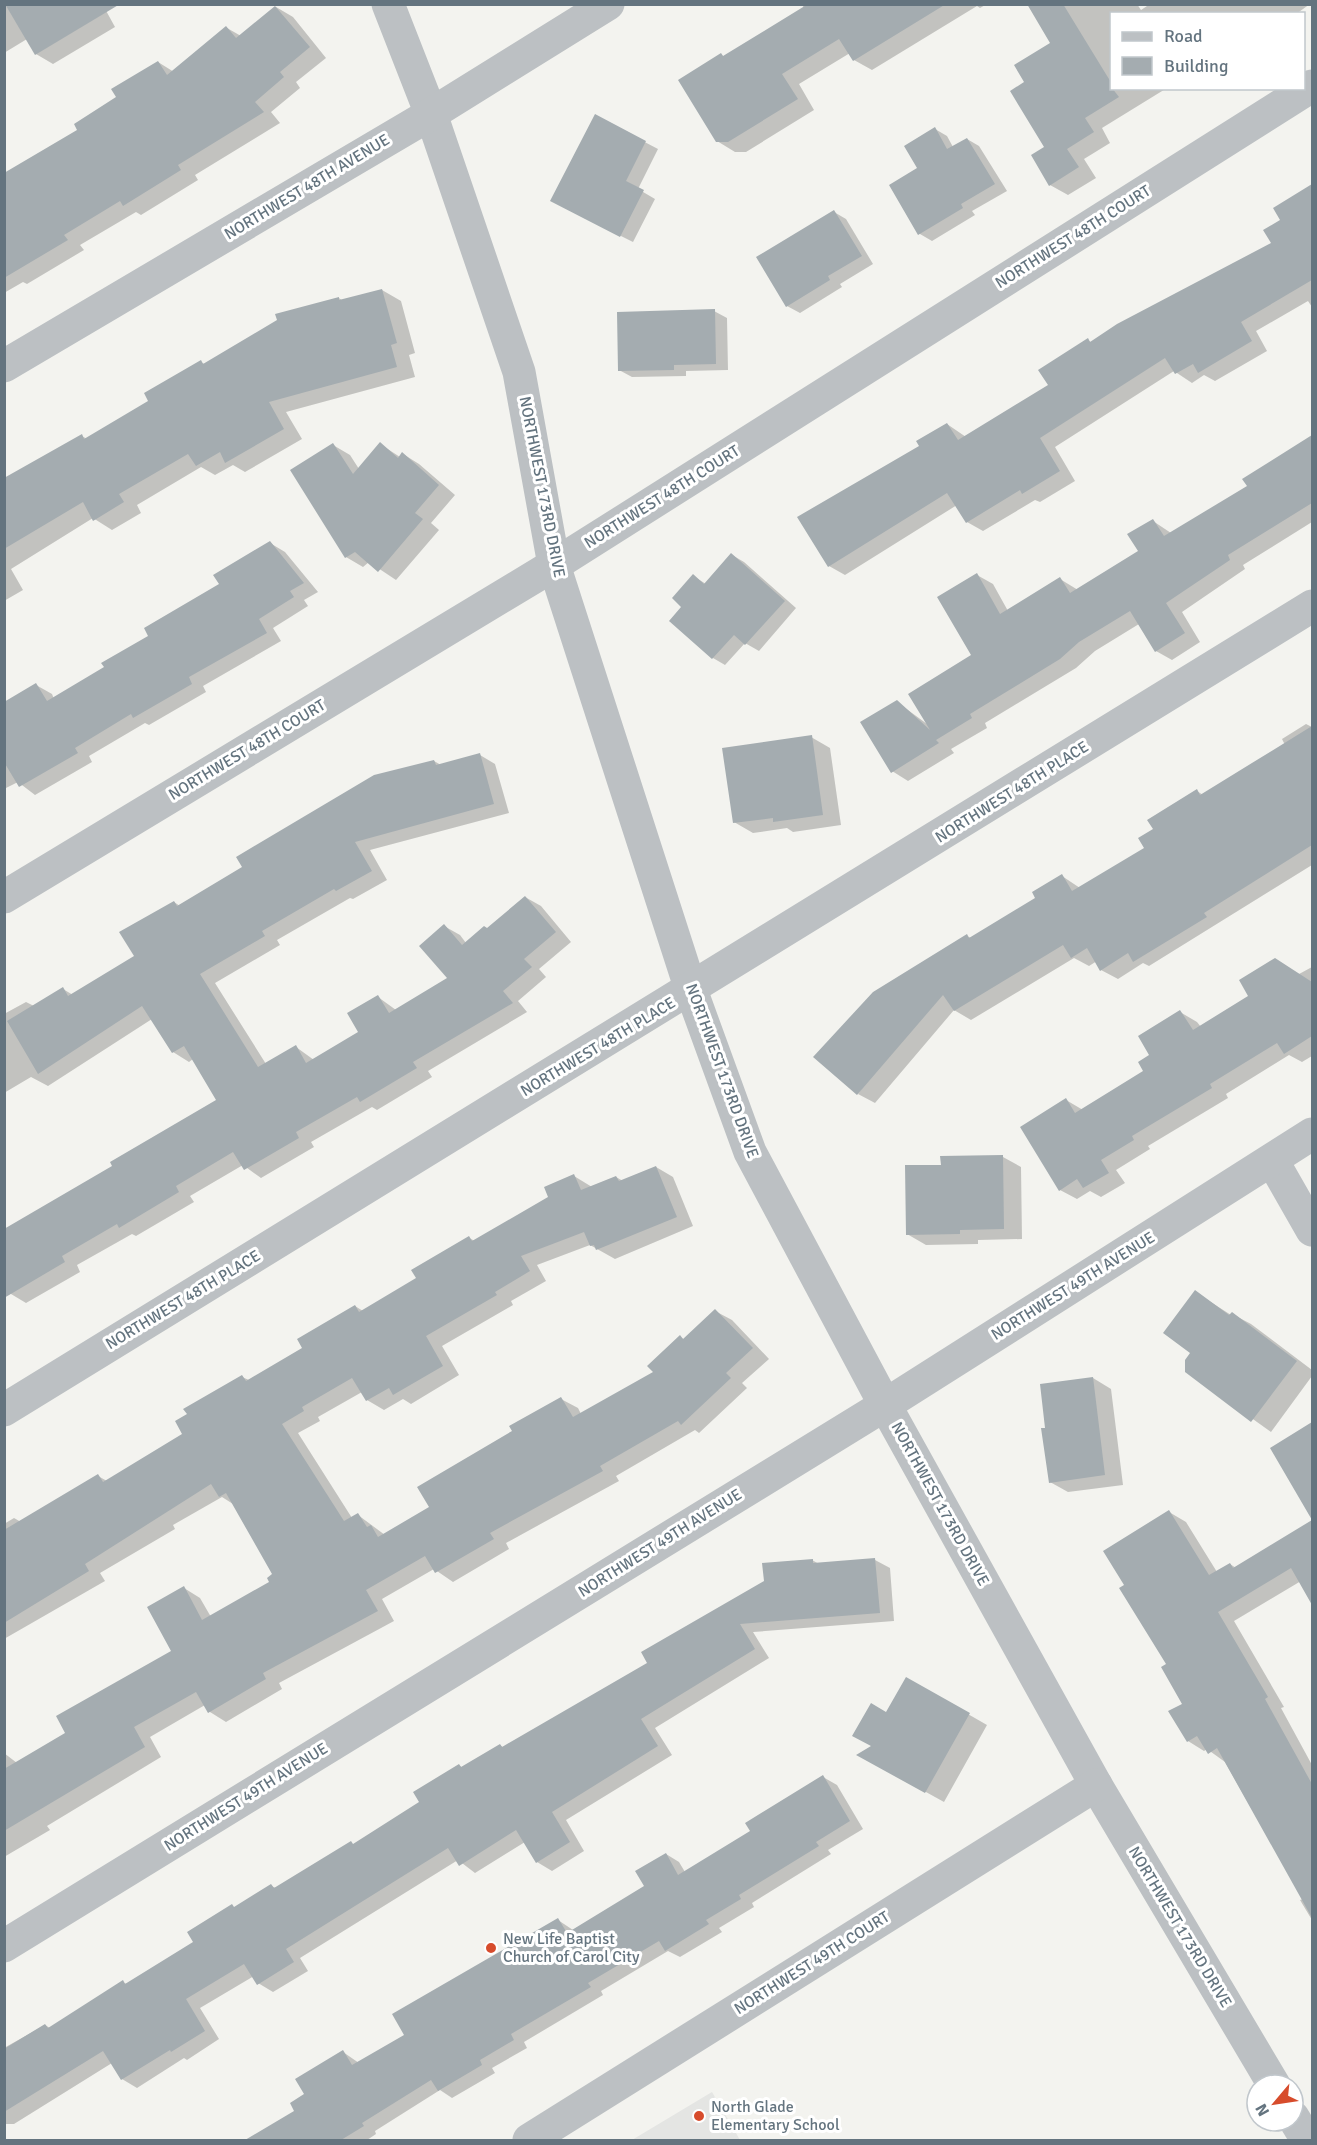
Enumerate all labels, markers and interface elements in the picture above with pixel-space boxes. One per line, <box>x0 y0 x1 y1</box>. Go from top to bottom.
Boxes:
legend <box>1110 12 1305 90</box>
text: Road <box>1164 25 1203 47</box>
text: Building <box>1164 55 1228 77</box>
street label: NORTHWEST 48TH AVENUE <box>221 130 393 244</box>
street label: NORTHWEST 48TH COURT <box>992 181 1155 293</box>
street label: NORTHWEST 173RD DRIVE <box>515 395 569 579</box>
street label: NORTHWEST 48TH COURT <box>581 441 744 553</box>
street label: NORTHWEST 48TH COURT <box>165 695 329 805</box>
street label: NORTHWEST 48TH PLACE <box>932 737 1092 847</box>
street label: NORTHWEST 173RD DRIVE <box>681 981 763 1161</box>
street label: NORTHWEST 48TH PLACE <box>517 993 679 1101</box>
street label: NORTHWEST 49TH AVENUE <box>987 1227 1159 1345</box>
street label: NORTHWEST 48TH PLACE <box>102 1246 264 1354</box>
street label: NORTHWEST 173RD DRIVE <box>887 1419 993 1589</box>
street label: NORTHWEST 49TH AVENUE <box>574 1484 746 1602</box>
street label: NORTHWEST 49TH AVENUE <box>160 1738 332 1856</box>
street label: NORTHWEST 173RD DRIVE <box>1124 1843 1236 2011</box>
street label: NORTHWEST 49TH COURT <box>731 1907 894 2019</box>
place label: New Life Baptist Church of Carol City <box>503 1929 640 1967</box>
marker: New Life Baptist Church of Carol City <box>484 1941 498 1955</box>
north arrow <box>1245 2073 1305 2133</box>
place label: North Glade Elementary School <box>711 2097 840 2135</box>
text: N <box>1251 2100 1274 2120</box>
marker: North Glade Elementary School <box>692 2109 706 2123</box>

